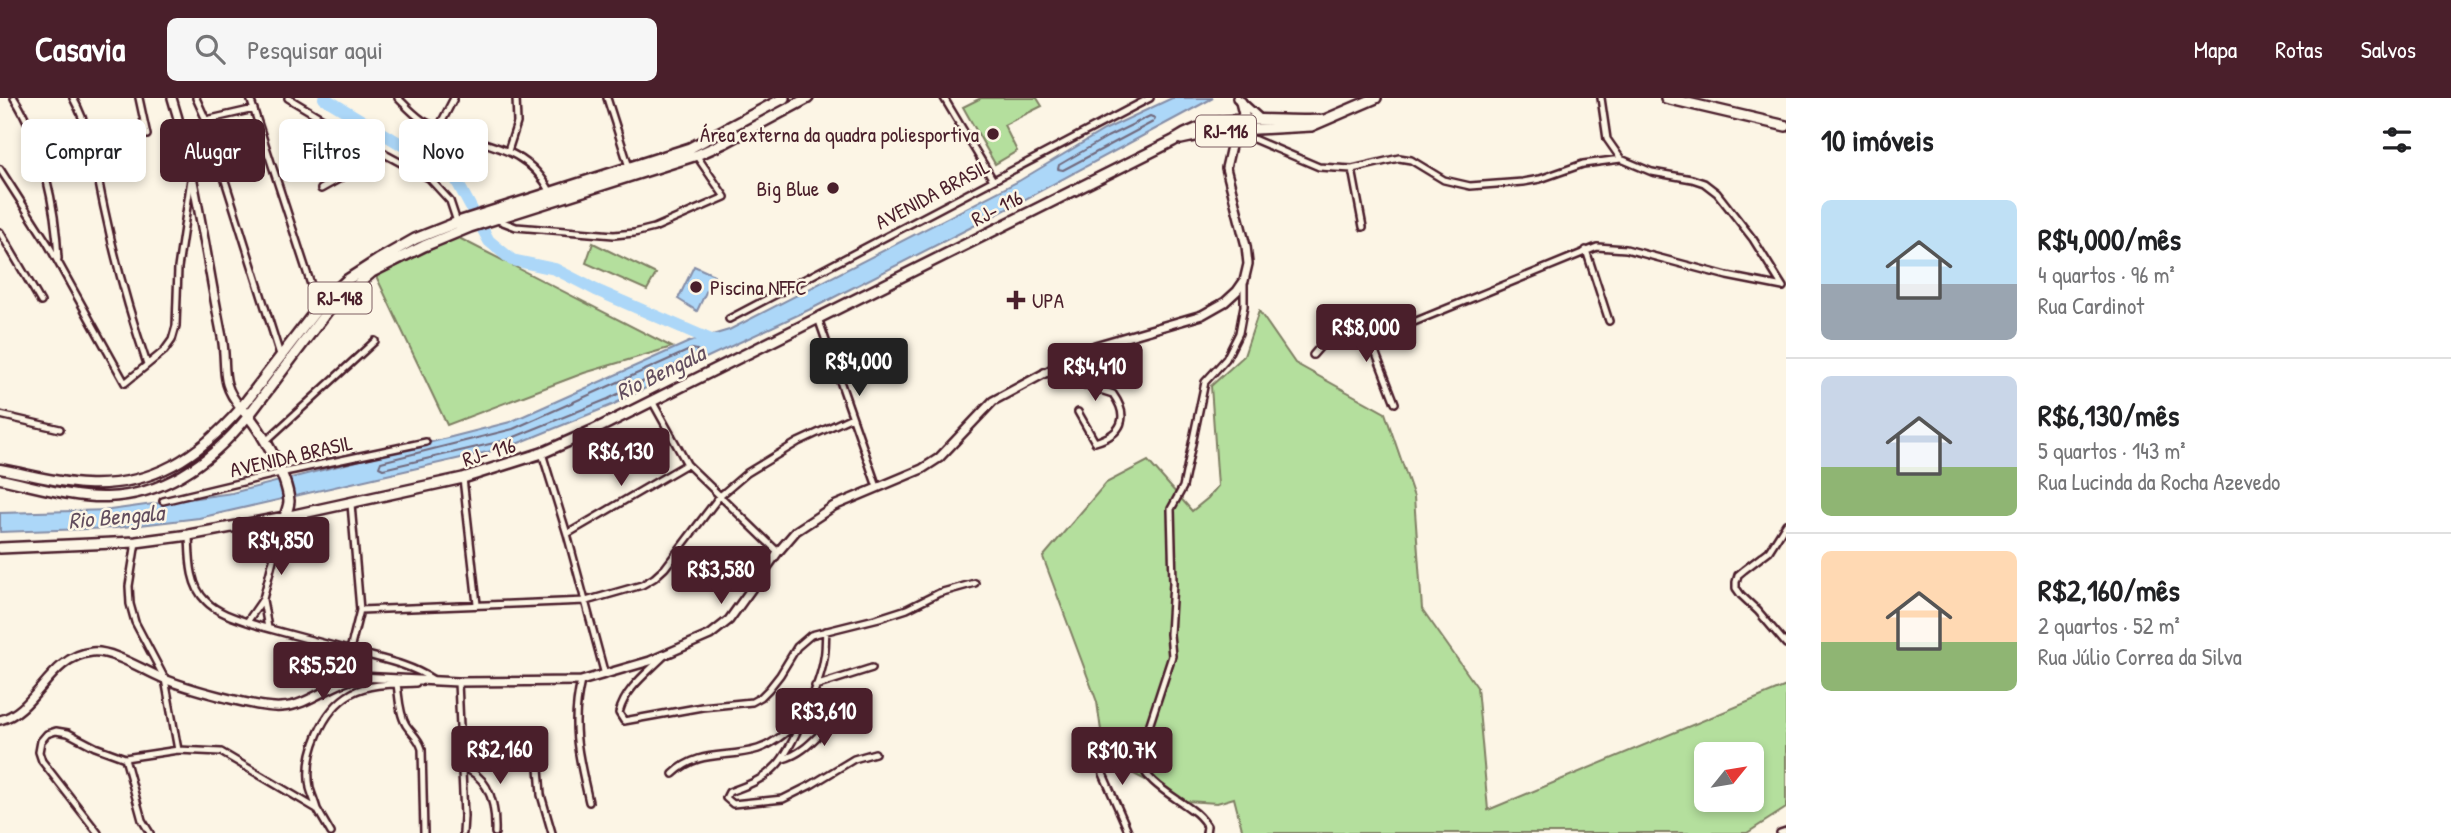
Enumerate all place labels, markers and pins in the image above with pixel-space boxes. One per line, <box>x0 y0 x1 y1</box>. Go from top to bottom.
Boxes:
place label: Área externa da quadra poliesportiva <box>700 120 979 149</box>
marker: Área externa da quadra poliesportiva <box>985 126 1001 142</box>
place label: Big Blue <box>756 174 819 203</box>
marker: Big Blue <box>825 180 841 196</box>
place label: Piscina NFFC <box>710 273 807 302</box>
marker: Piscina NFFC <box>688 279 704 295</box>
place label: UPA <box>1032 286 1064 315</box>
marker: UPA <box>1006 290 1026 310</box>
pin: R$8,000 <box>1301 304 1431 364</box>
pin: R$4,000 <box>794 338 924 398</box>
pin: R$4,410 <box>1030 344 1160 403</box>
pin: R$6,130 <box>556 428 686 488</box>
pin: R$4,850 <box>216 518 346 577</box>
pin: R$3,580 <box>656 546 786 606</box>
pin: R$5,520 <box>258 642 388 702</box>
pin: R$3,610 <box>759 688 889 748</box>
pin: R$2,160 <box>435 726 565 786</box>
pin: R$10.7K <box>1057 728 1187 787</box>

